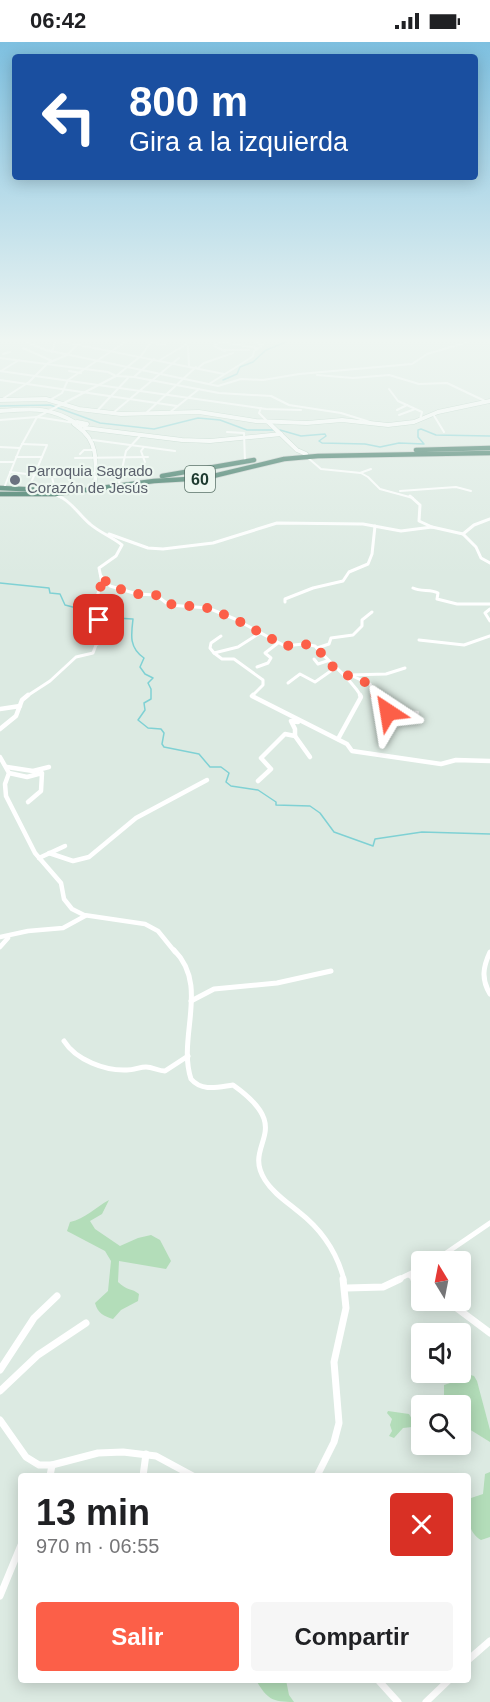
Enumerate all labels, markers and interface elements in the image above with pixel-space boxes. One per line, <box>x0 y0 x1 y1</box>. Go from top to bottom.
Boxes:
text: 06:42 <box>30 8 86 33</box>
icon: left <box>30 78 108 156</box>
text: 800 m <box>129 78 248 125</box>
text: Gira a la izquierda <box>129 127 348 157</box>
place label: Parroquia Sagrado Corazón de Jesús <box>27 462 153 496</box>
road number: 60 <box>185 466 215 492</box>
marker: Parroquia Sagrado Corazón de Jesús <box>8 473 22 487</box>
pin <box>73 594 124 645</box>
icon: arrive <box>82 603 115 636</box>
position arrow <box>356 680 420 744</box>
north arrow <box>411 1251 471 1311</box>
map controls <box>411 1251 471 1455</box>
button: sound <box>411 1323 471 1383</box>
button: search <box>411 1395 471 1455</box>
text: 13 min <box>36 1492 150 1533</box>
button: close <box>390 1493 453 1556</box>
text: 970 m · 06:55 <box>36 1535 159 1557</box>
button: Salir <box>36 1602 239 1671</box>
button: Compartir <box>251 1602 453 1671</box>

